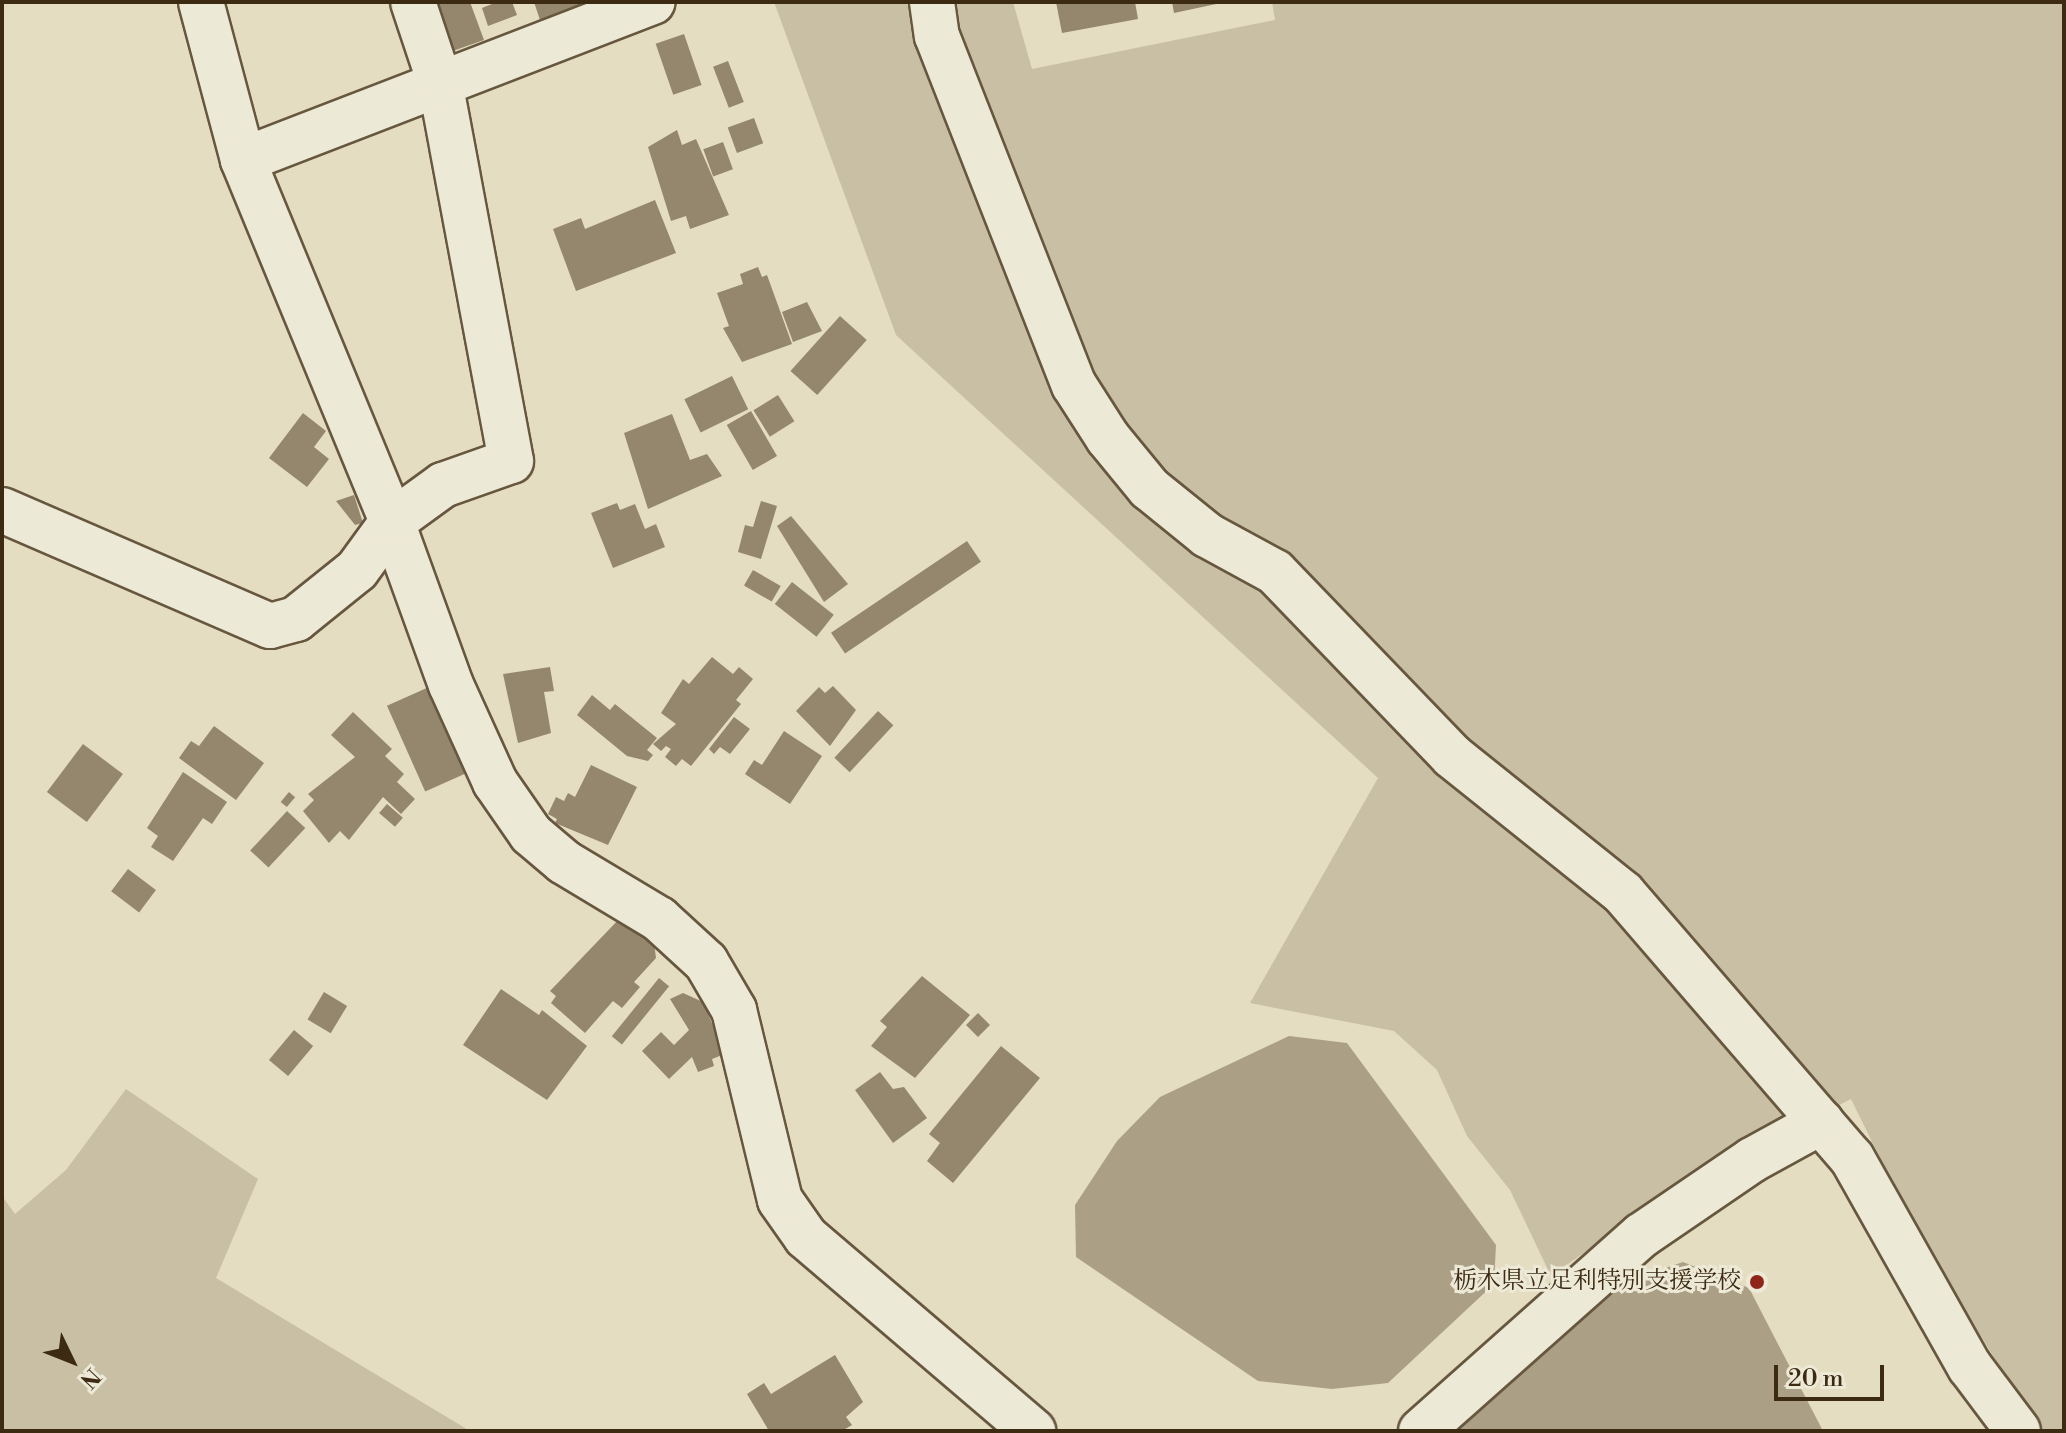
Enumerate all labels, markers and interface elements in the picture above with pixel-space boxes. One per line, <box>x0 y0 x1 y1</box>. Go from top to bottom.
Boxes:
place label: 栃木県立足利特別支援学校 <box>1453 1268 1741 1296</box>
marker: 栃木県立足利特別支援学校 <box>1748 1273 1766 1291</box>
north arrow <box>32 1321 112 1401</box>
scale bar <box>1778 1349 1888 1399</box>
text: N <box>74 1362 106 1393</box>
text: 20 m <box>1788 1364 1844 1394</box>

